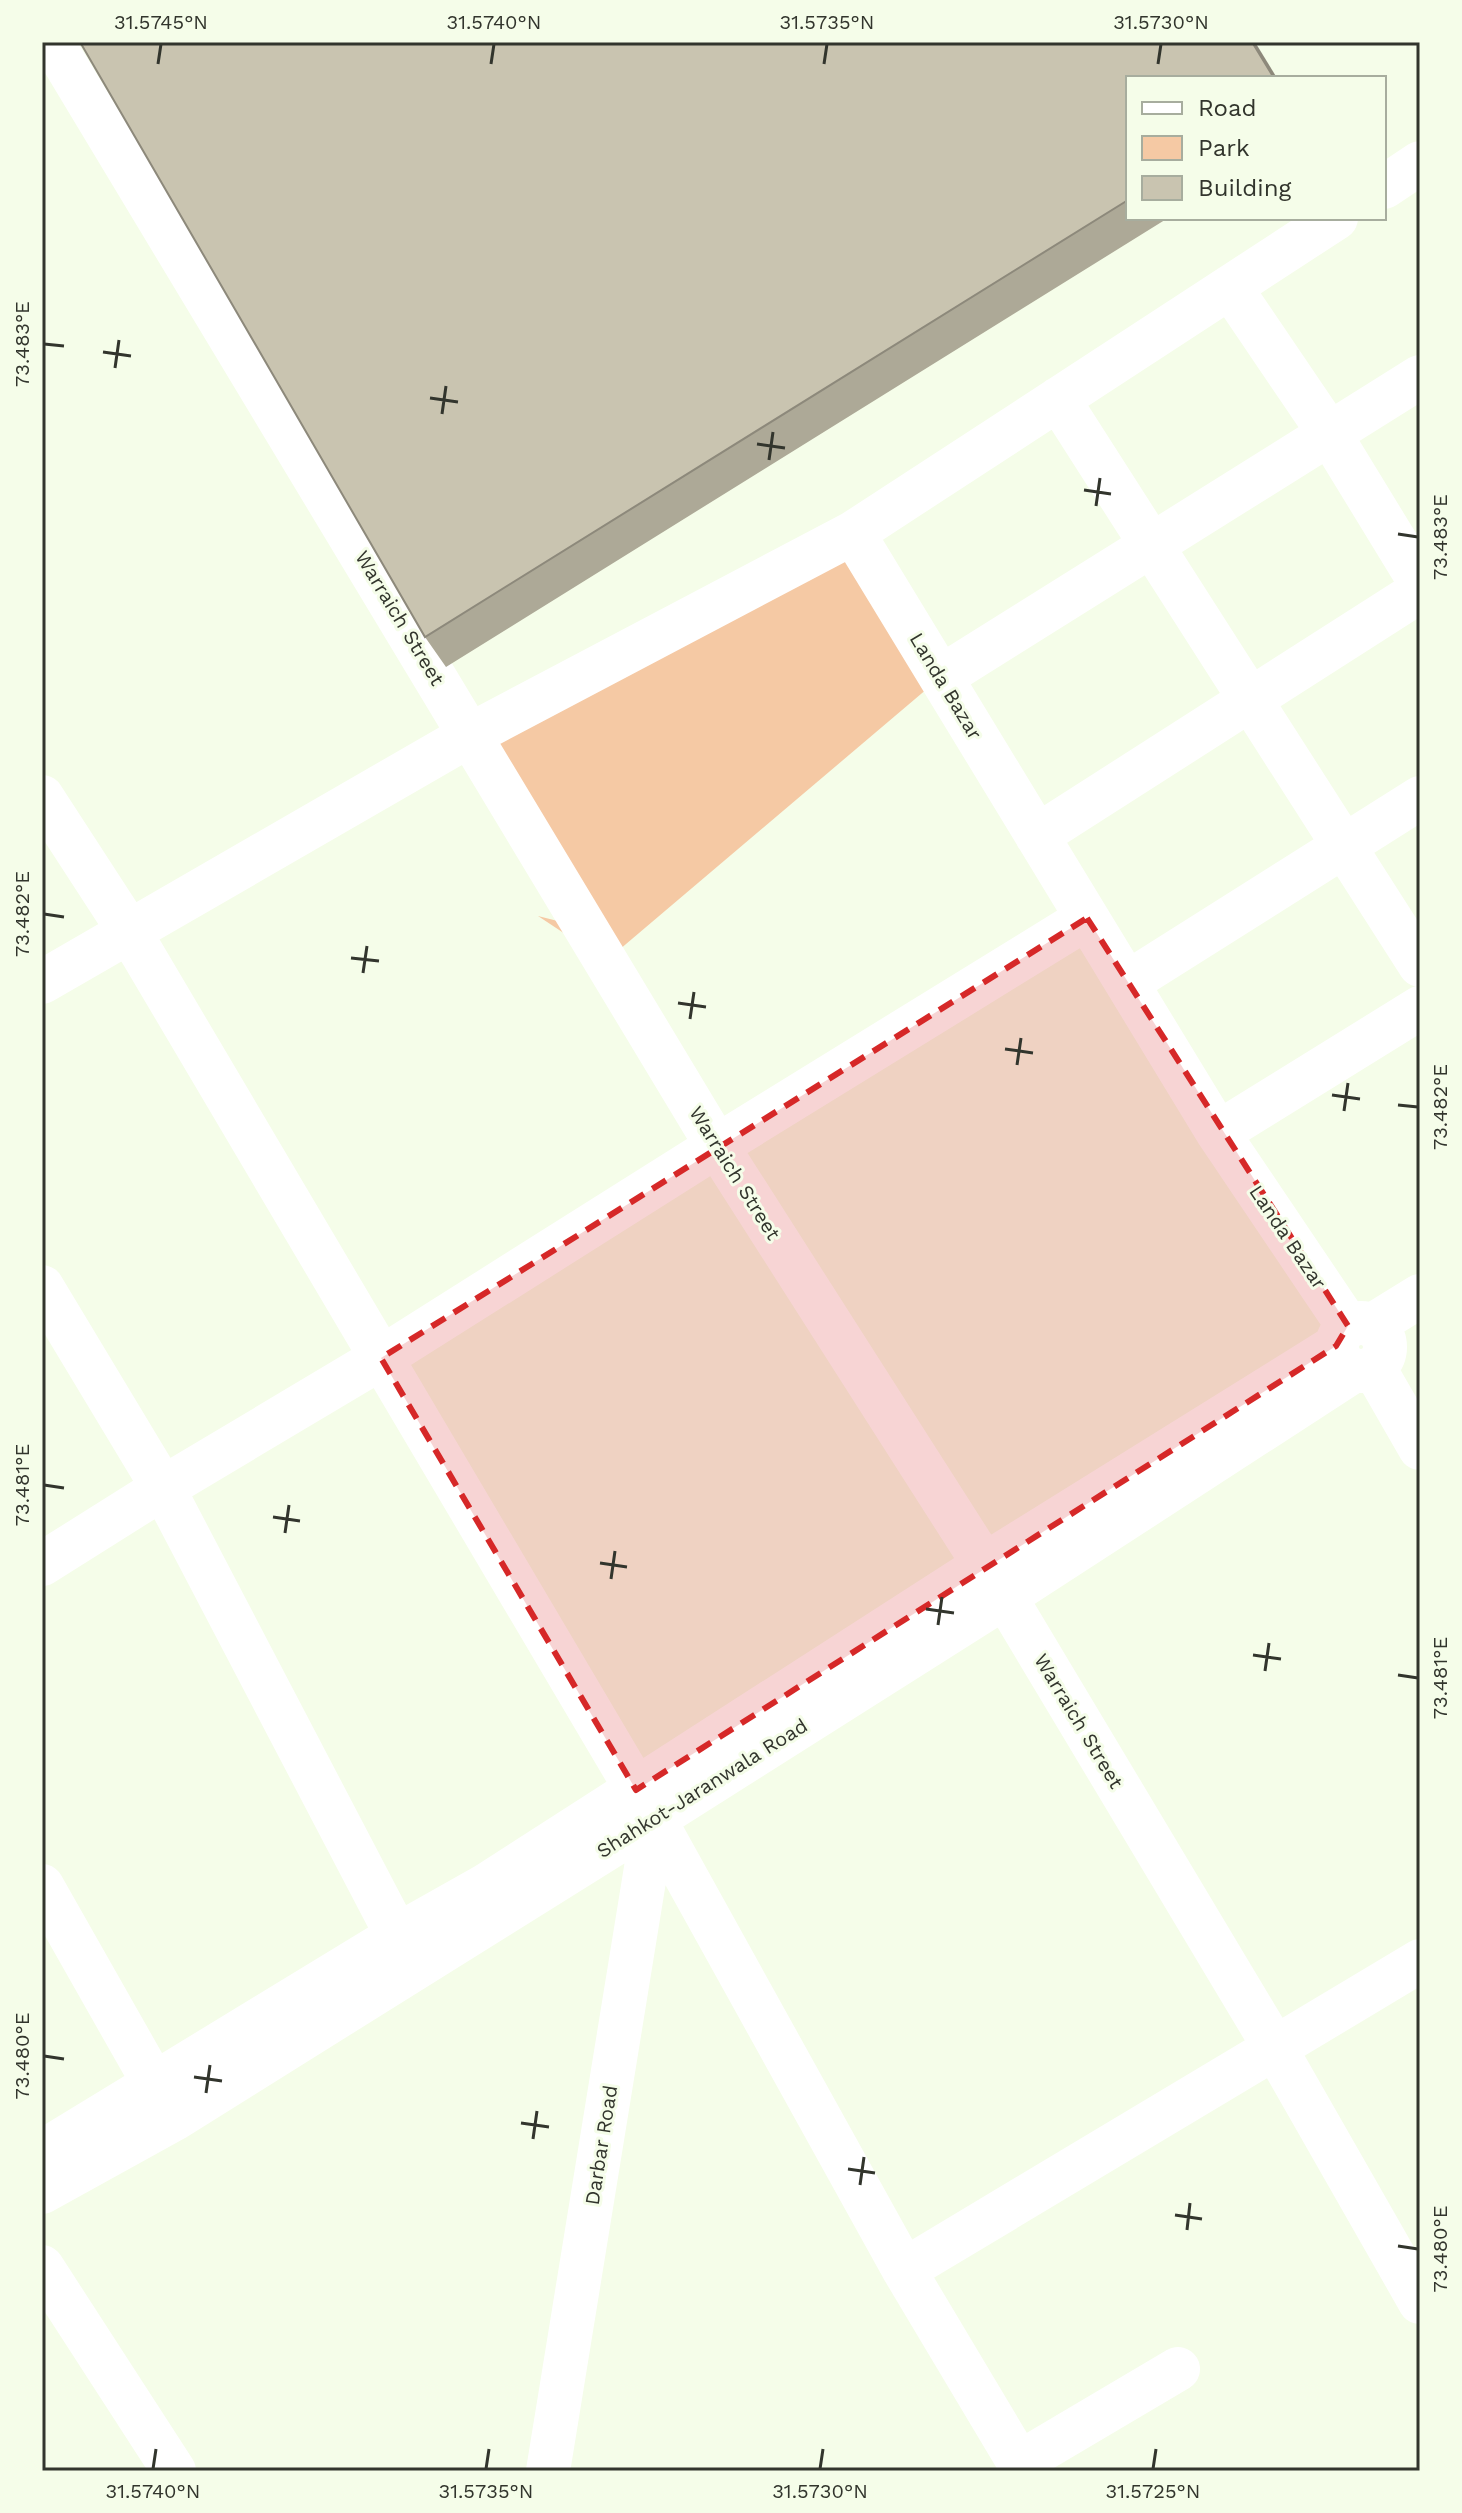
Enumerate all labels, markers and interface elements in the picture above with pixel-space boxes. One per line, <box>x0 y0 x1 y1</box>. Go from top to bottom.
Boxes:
text: 31.5745°N <box>114 10 208 34</box>
text: 31.5740°N <box>447 10 541 34</box>
text: 31.5735°N <box>780 10 874 34</box>
text: 31.5730°N <box>1113 10 1209 34</box>
legend <box>1126 76 1386 220</box>
text: Road <box>1198 94 1257 122</box>
text: Park <box>1198 134 1250 162</box>
text: Building <box>1198 174 1291 202</box>
text: 73.483°E <box>10 301 34 387</box>
text: 73.483°E <box>1428 494 1452 580</box>
street label: Warraich Street <box>350 546 450 690</box>
street label: Landa Bazar <box>905 628 987 744</box>
text: 73.482°E <box>10 871 34 957</box>
text: 73.482°E <box>1428 1064 1452 1150</box>
street label: Warraich Street <box>684 1102 786 1245</box>
street label: Landa Bazar <box>1244 1180 1332 1294</box>
text: 73.481°E <box>10 1444 34 1526</box>
text: 73.481°E <box>1428 1637 1452 1719</box>
street label: Warraich Street <box>1029 1649 1129 1793</box>
street label: Shahkot-Jaranwala Road <box>592 1713 812 1863</box>
text: 73.480°E <box>10 2013 34 2099</box>
street label: Darbar Road <box>580 2083 622 2207</box>
text: 73.480°E <box>1428 2206 1452 2292</box>
text: 31.5740°N <box>106 2479 200 2503</box>
text: 31.5735°N <box>439 2479 533 2503</box>
text: 31.5730°N <box>772 2479 868 2503</box>
text: 31.5725°N <box>1106 2479 1200 2503</box>

